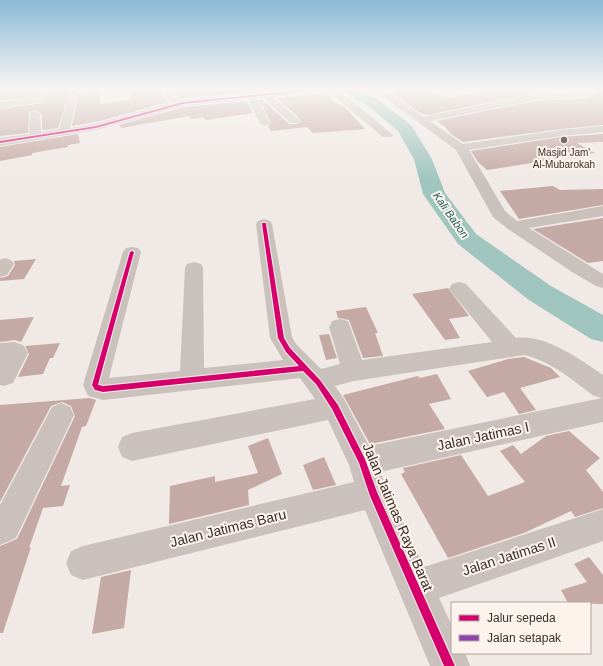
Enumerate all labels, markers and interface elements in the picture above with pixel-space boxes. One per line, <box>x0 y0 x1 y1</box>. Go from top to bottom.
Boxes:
marker: Masjid Jam' Al-Mubarokah <box>559 135 569 145</box>
place label: Masjid Jam' Al-Mubarokah <box>533 147 595 170</box>
water label: Kali Babon <box>431 190 471 240</box>
street label: Jalan Jatimas I <box>436 418 530 454</box>
street label: Jalan Jatimas Raya Barat <box>359 440 437 594</box>
street label: Jalan Jatimas Baru <box>168 506 288 550</box>
street label: Jalan Jatimas II <box>460 533 558 579</box>
legend <box>451 602 591 654</box>
text: Jalur sepeda <box>487 611 556 625</box>
text: Jalan setapak <box>487 631 562 645</box>

